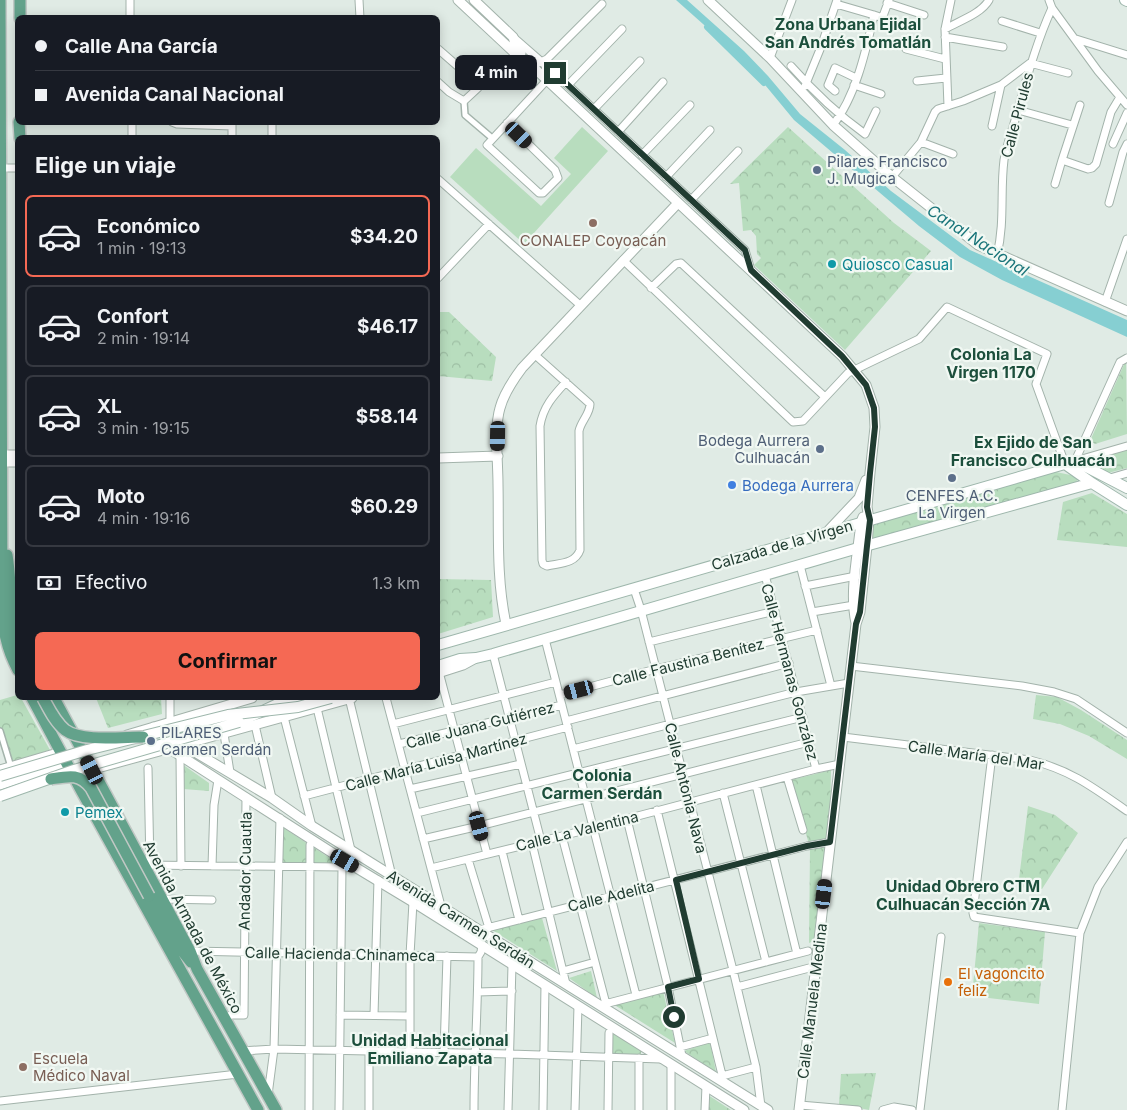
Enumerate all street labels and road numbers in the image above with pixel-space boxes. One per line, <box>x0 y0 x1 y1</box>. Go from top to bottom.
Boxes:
street label: Calle Pirules <box>996 70 1038 160</box>
street label: Calzada de la Virgen <box>709 516 855 574</box>
street label: Calle Hermanas González <box>757 581 823 763</box>
street label: Calle Faustina Benítez <box>610 634 766 690</box>
street label: Calle Juana Gutiérrez <box>404 697 556 753</box>
street label: Calle Antonia Nava <box>661 721 711 855</box>
street label: Calle María Luisa Martínez <box>343 729 529 795</box>
street label: Calle María del Mar <box>907 736 1046 774</box>
street label: Calle La Valentina <box>514 807 640 855</box>
street label: Andador Cuautla <box>234 811 256 931</box>
street label: Avenida Armada de México <box>139 837 247 1017</box>
street label: Avenida Carmen Serdán <box>383 866 539 972</box>
street label: Calle Adelita <box>566 876 656 916</box>
street label: Calle Manuela Medina <box>793 922 831 1080</box>
street label: Calle Hacienda Chinameca <box>245 943 435 965</box>

